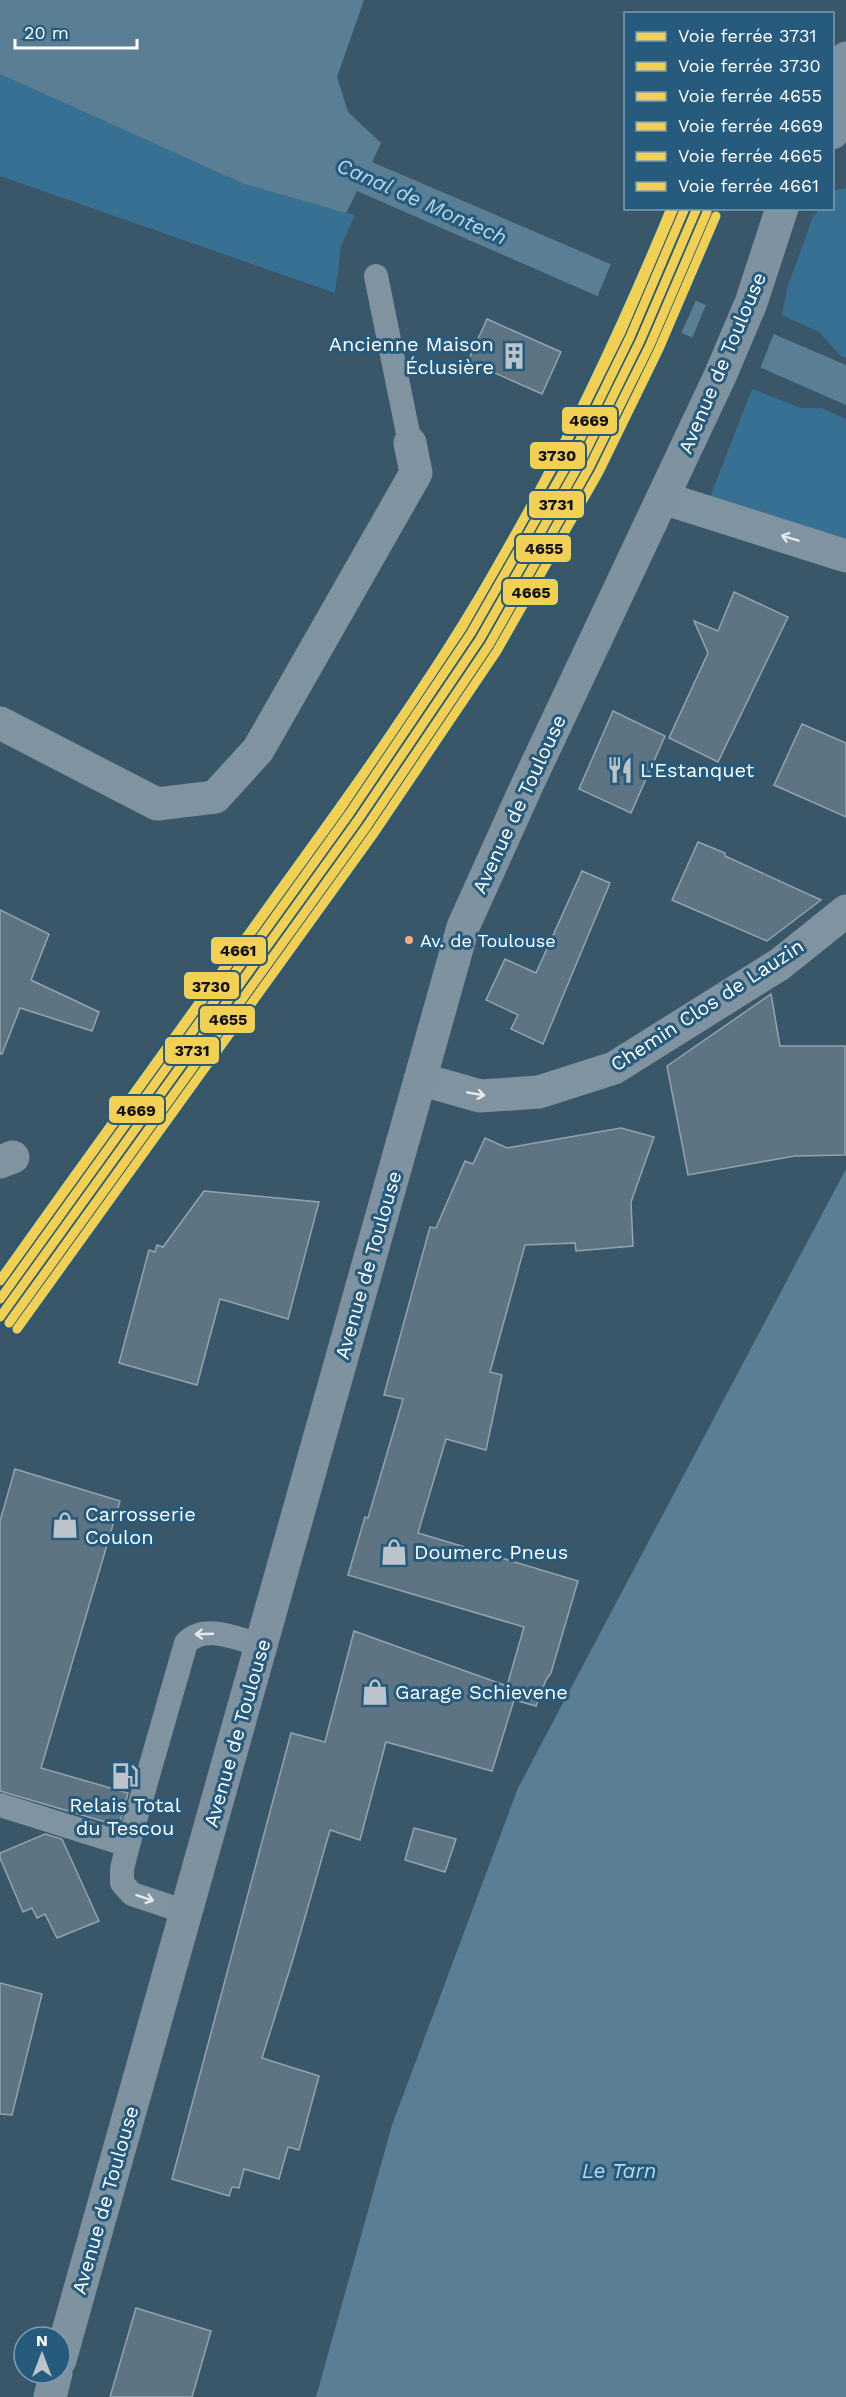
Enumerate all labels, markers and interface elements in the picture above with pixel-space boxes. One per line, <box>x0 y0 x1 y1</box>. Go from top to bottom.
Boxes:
scale bar <box>15 12 136 50</box>
legend <box>624 12 834 210</box>
text: 20 m <box>24 22 69 43</box>
text: Voie ferrée 3731 <box>678 25 817 46</box>
text: Voie ferrée 3730 <box>678 55 821 76</box>
text: Voie ferrée 4655 <box>678 85 822 106</box>
text: Voie ferrée 4669 <box>678 115 823 136</box>
text: Voie ferrée 4665 <box>678 145 823 166</box>
water label: Canal de Montech <box>333 152 511 250</box>
text: Voie ferrée 4661 <box>678 175 819 196</box>
street label: Avenue de Toulouse <box>673 269 771 457</box>
place label: Ancienne Maison Éclusière <box>329 332 494 379</box>
building icon: Ancienne Maison Éclusière <box>499 341 529 371</box>
line badge: 4669 <box>561 406 618 435</box>
text: 4669 <box>569 411 609 430</box>
line badge: 3730 <box>529 441 586 470</box>
text: 3730 <box>538 446 576 465</box>
line badge: 3731 <box>528 490 585 519</box>
text: 3731 <box>538 495 574 514</box>
one-way arrow <box>781 532 800 543</box>
line badge: 4655 <box>515 534 572 563</box>
text: 4655 <box>525 539 563 558</box>
line badge: 4665 <box>502 578 559 606</box>
text: 4665 <box>511 583 551 602</box>
street label: Avenue de Toulouse <box>467 711 571 897</box>
restaurant icon: L'Estanquet <box>605 755 635 785</box>
place label: L'Estanquet <box>640 758 755 782</box>
place label: Av. de Toulouse <box>420 930 556 951</box>
marker: Av. de Toulouse <box>403 934 415 946</box>
street label: Chemin Clos de Lauzin <box>606 934 808 1076</box>
line badge: 4661 <box>210 936 267 965</box>
text: 4661 <box>220 941 256 960</box>
line badge: 3730 <box>183 971 240 1000</box>
text: 3730 <box>192 977 230 996</box>
line badge: 4655 <box>199 1005 256 1034</box>
text: 4655 <box>209 1010 247 1029</box>
line badge: 3731 <box>164 1036 220 1065</box>
text: 3731 <box>174 1041 210 1060</box>
one-way arrow <box>466 1089 486 1100</box>
line badge: 4669 <box>108 1095 165 1124</box>
text: 4669 <box>116 1101 156 1120</box>
street label: Avenue de Toulouse <box>330 1168 406 1362</box>
place label: Carrosserie Coulon <box>85 1502 196 1549</box>
shop icon: Carrosserie Coulon <box>50 1510 80 1540</box>
shop icon: Doumerc Pneus <box>379 1537 409 1567</box>
place label: Doumerc Pneus <box>414 1540 568 1564</box>
one-way arrow <box>195 1628 215 1640</box>
street label: Avenue de Toulouse <box>199 1636 275 1830</box>
shop icon: Garage Schievene <box>360 1677 390 1707</box>
place label: Garage Schievene <box>395 1680 568 1704</box>
fuel station icon: Relais Total du Tescou <box>110 1761 140 1791</box>
place label: Relais Total du Tescou <box>69 1793 181 1840</box>
one-way arrow <box>135 1893 154 1904</box>
street label: Avenue de Toulouse <box>67 2103 143 2297</box>
water label: Le Tarn <box>582 2158 656 2183</box>
north arrow <box>12 2325 72 2385</box>
text: N <box>36 2331 48 2350</box>

